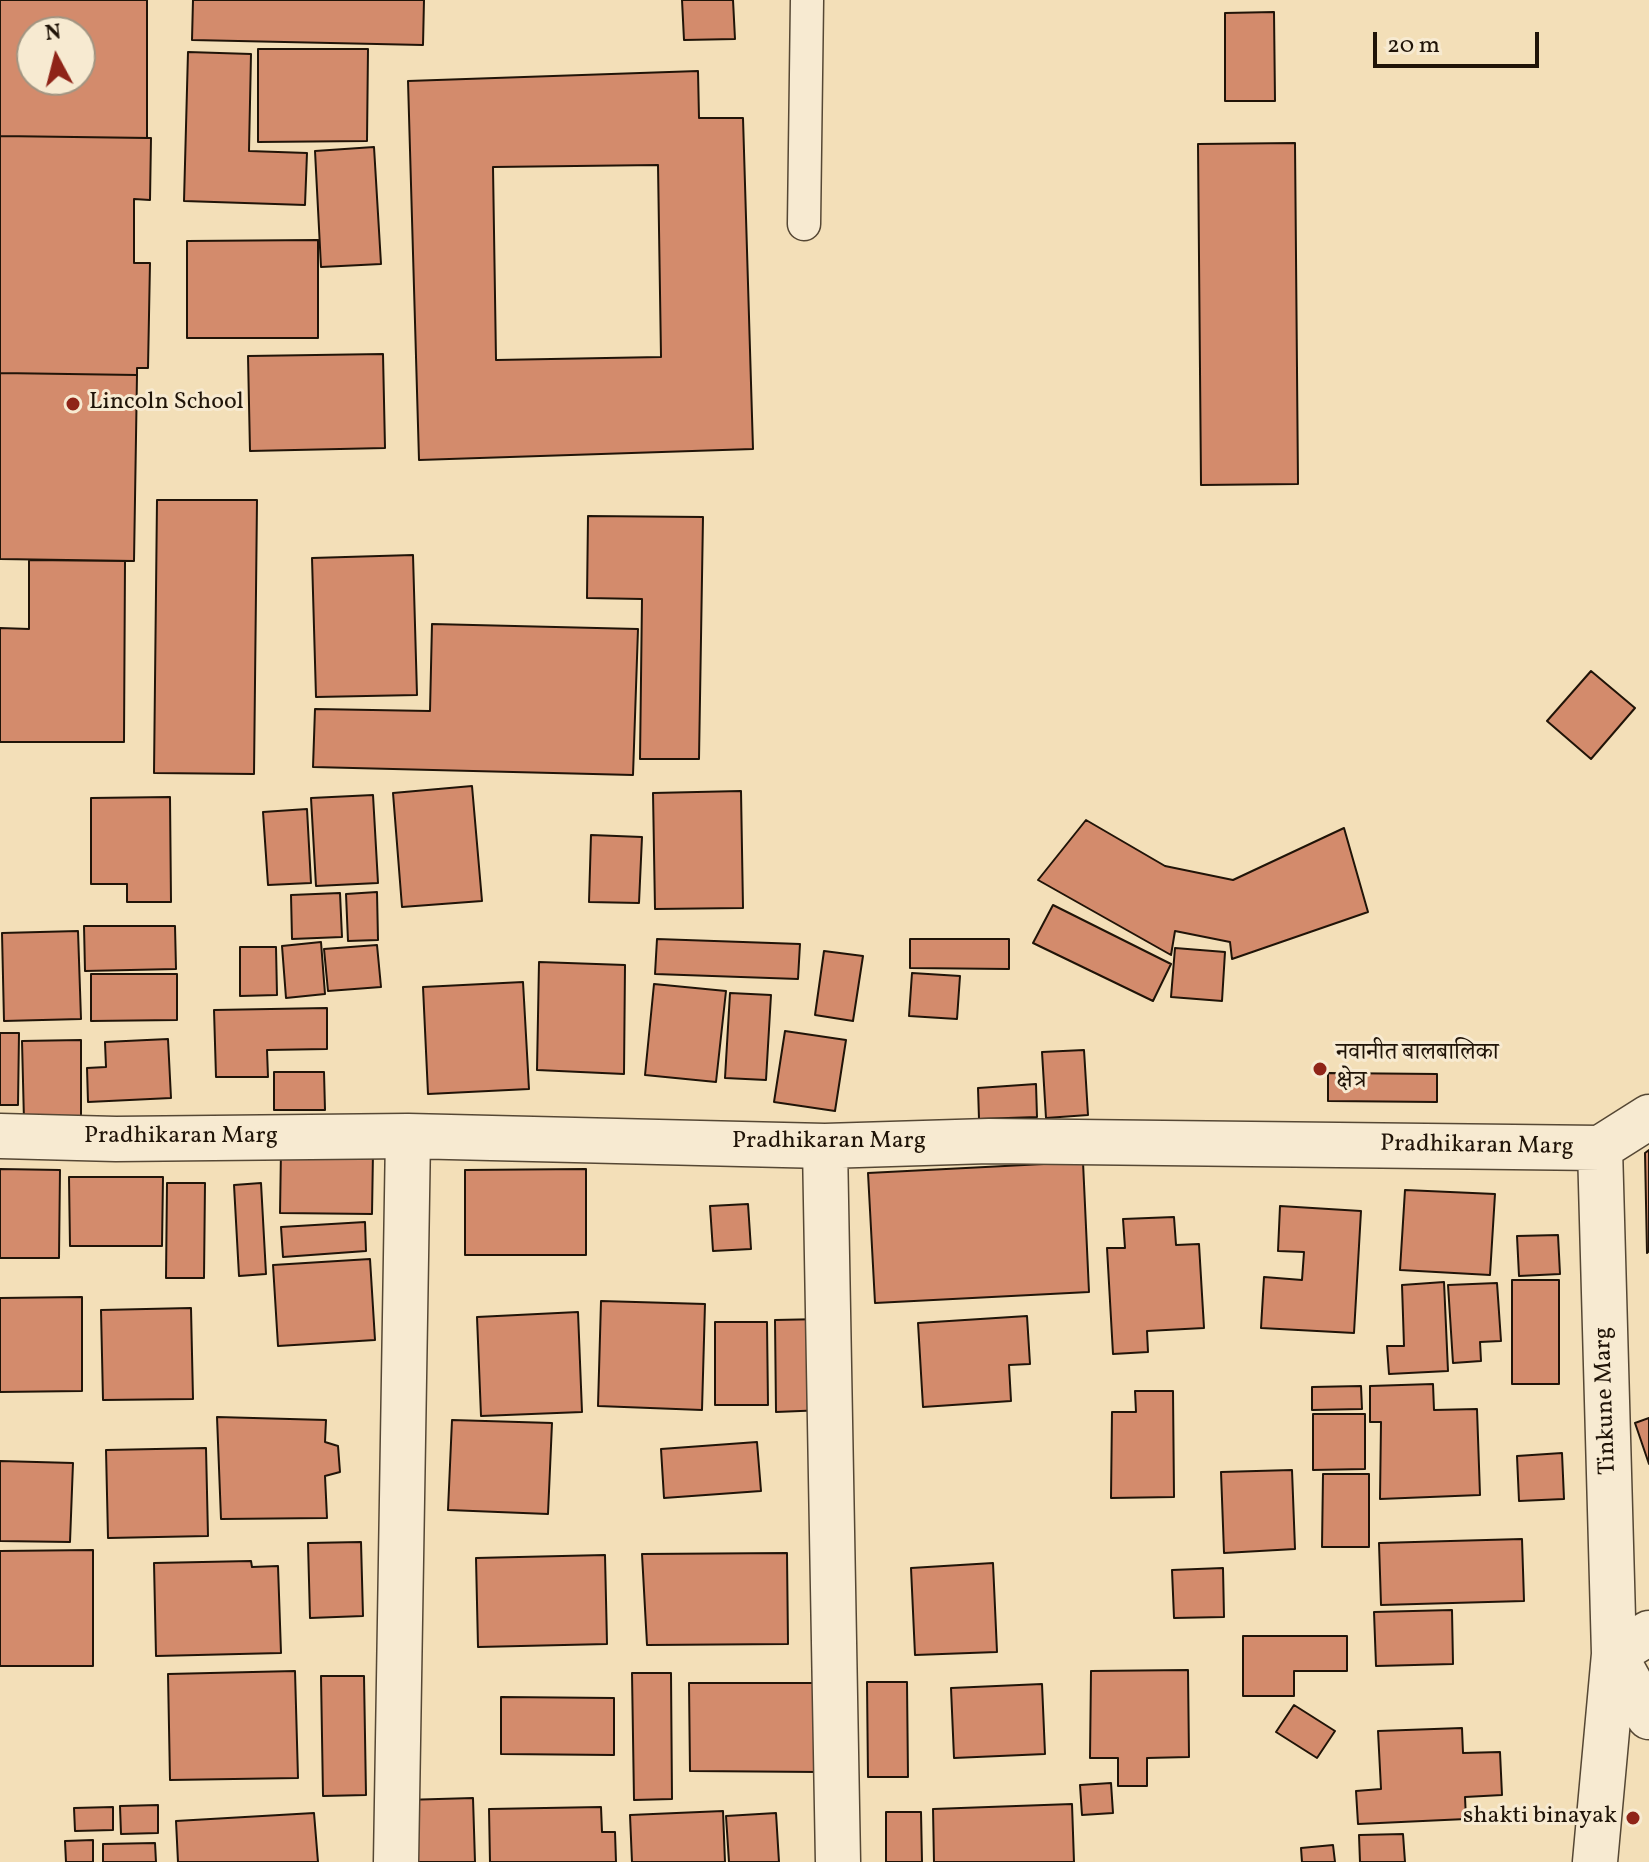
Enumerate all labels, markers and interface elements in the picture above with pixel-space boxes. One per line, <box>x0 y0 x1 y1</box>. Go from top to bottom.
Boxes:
north arrow <box>16 16 96 96</box>
scale bar <box>1377 16 1543 66</box>
text: N <box>43 17 63 50</box>
text: 20 m <box>1387 29 1440 63</box>
place label: Lincoln School <box>89 390 244 418</box>
marker: Lincoln School <box>64 395 82 413</box>
place label: नवानीत बालबालिका क्षेत्र <box>1336 1041 1499 1097</box>
marker: नवानीत बालबालिका क्षेत्र <box>1311 1060 1329 1078</box>
street label: Pradhikaran Marg <box>84 1124 278 1152</box>
street label: Pradhikaran Marg <box>732 1129 926 1157</box>
street label: Pradhikaran Marg <box>1380 1131 1574 1163</box>
street label: Tinkune Marg <box>1590 1326 1624 1476</box>
place label: shakti binayak <box>1463 1804 1617 1832</box>
marker: shakti binayak <box>1624 1809 1642 1827</box>

